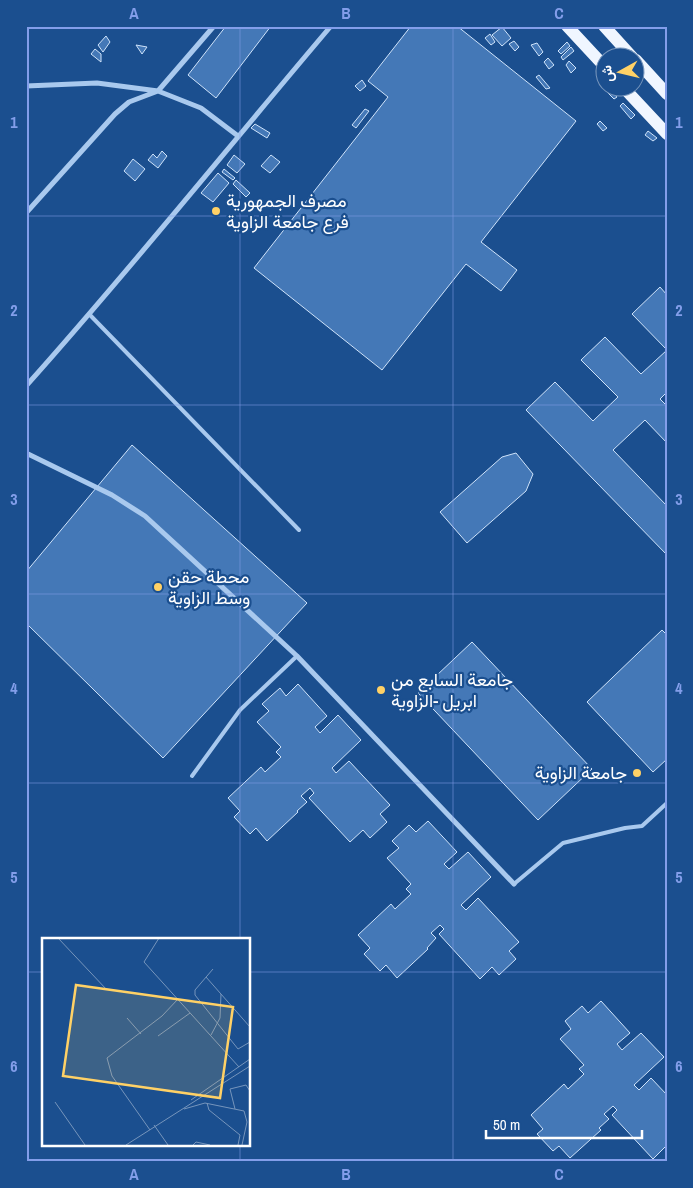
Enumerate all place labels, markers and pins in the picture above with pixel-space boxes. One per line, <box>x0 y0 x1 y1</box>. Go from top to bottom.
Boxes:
place label: مصرف الجمهورية فرع جامعة الزاوية <box>226 188 349 234</box>
marker: مصرف الجمهورية فرع جامعة الزاوية <box>210 205 222 217</box>
place label: محطة حقن وسط الزاوية <box>168 564 250 610</box>
marker: محطة حقن وسط الزاوية <box>152 581 164 593</box>
place label: جامعة السابع من ابريل -الزاوية <box>391 667 513 713</box>
marker: جامعة السابع من ابريل -الزاوية <box>375 684 387 696</box>
place label: جامعة الزاوية <box>535 760 627 785</box>
marker: جامعة الزاوية <box>631 767 643 779</box>

